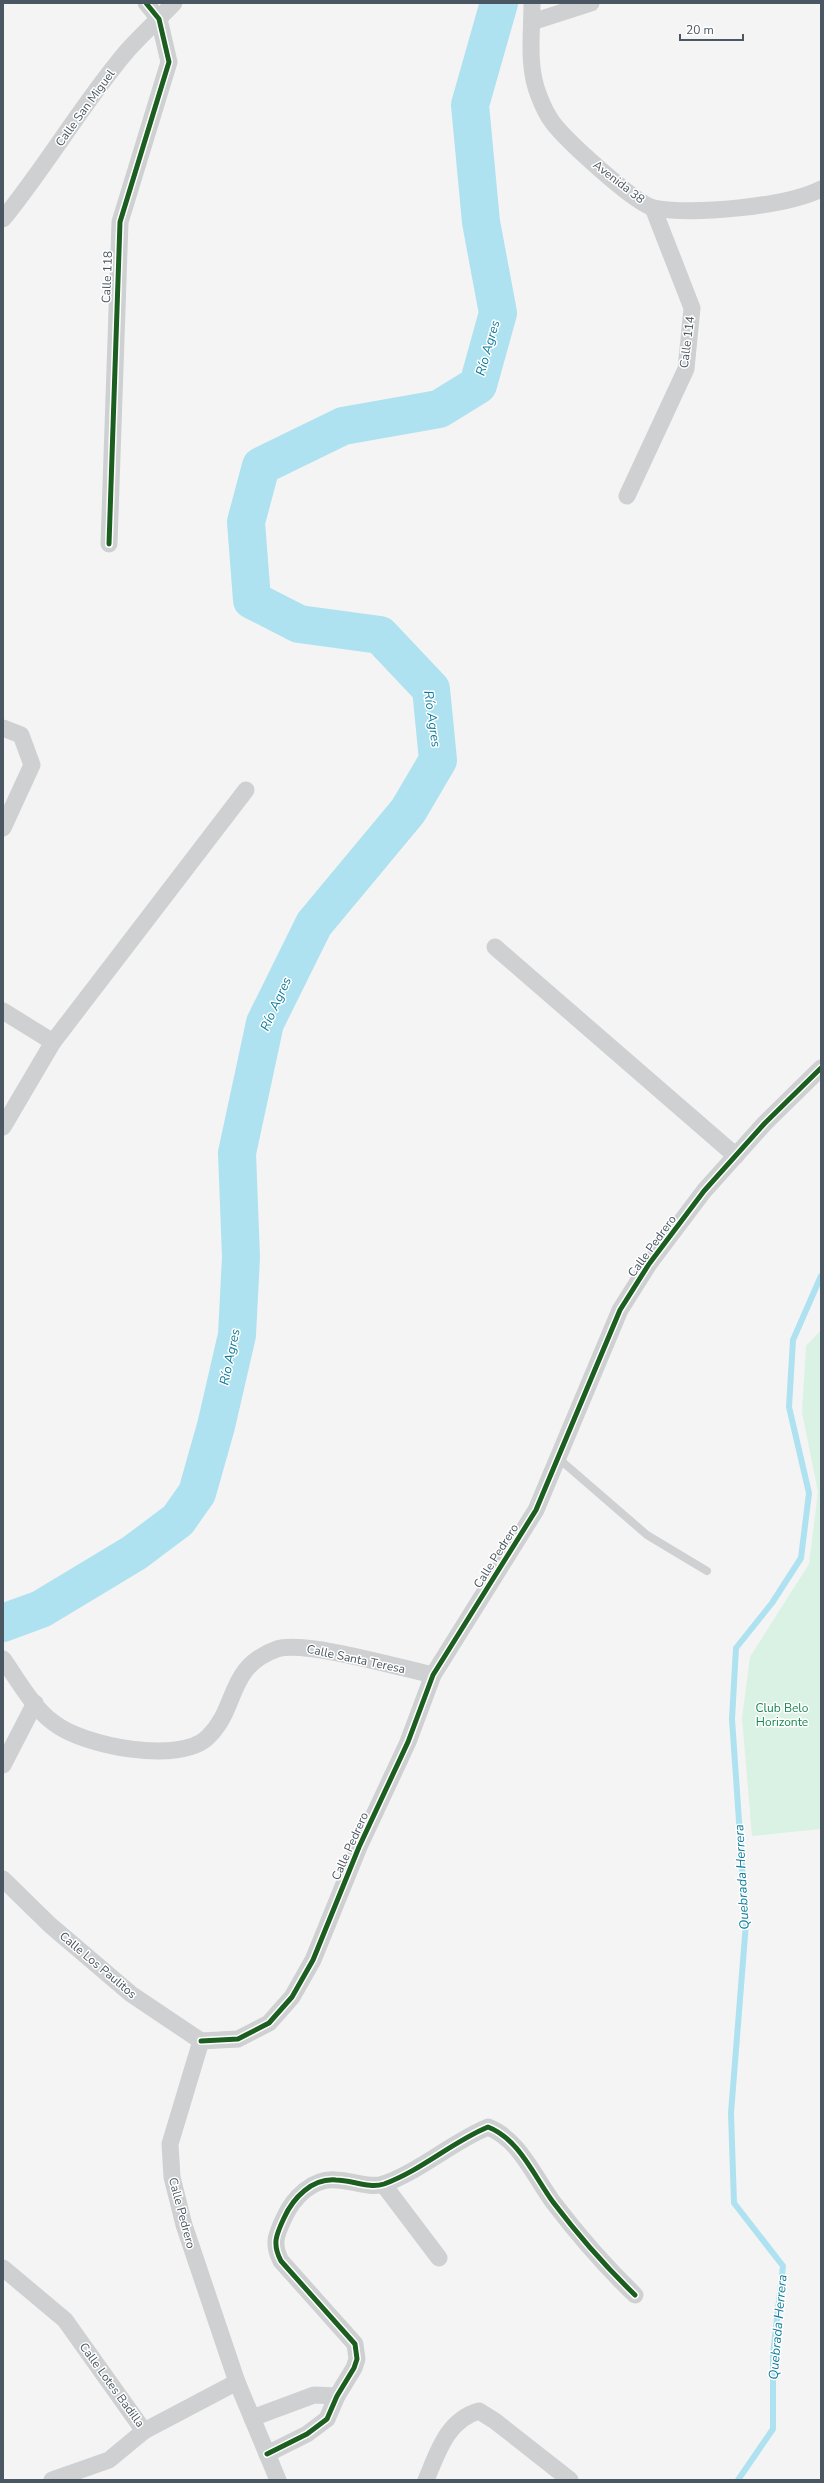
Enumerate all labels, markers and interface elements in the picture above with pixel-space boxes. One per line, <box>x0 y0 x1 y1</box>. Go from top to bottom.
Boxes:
scale bar <box>680 16 743 42</box>
text: 20 m <box>686 22 714 38</box>
street label: Calle San Miguel <box>52 66 119 150</box>
street label: Avenida 38 <box>590 157 648 207</box>
street label: Calle 118 <box>98 251 116 303</box>
street label: Calle 114 <box>676 315 698 369</box>
water label: Río Agres <box>471 318 505 378</box>
water label: Río Agres <box>419 689 445 749</box>
water label: Río Agres <box>256 974 296 1034</box>
street label: Calle Pedrero <box>624 1212 680 1280</box>
water label: Río Agres <box>215 1327 245 1387</box>
street label: Calle Pedrero <box>470 1521 522 1591</box>
street label: Calle Santa Teresa <box>305 1641 407 1677</box>
park label: Club Belo Horizonte <box>755 1700 809 1730</box>
street label: Calle Pedrero <box>328 1809 372 1883</box>
water label: Quebrada Herrera <box>730 1824 754 1930</box>
street label: Calle Los Paulitos <box>56 1928 140 2002</box>
street label: Calle Pedrero <box>165 2176 199 2251</box>
water label: Quebrada Herrera <box>764 2274 792 2380</box>
street label: Calle Lotes Badilla <box>76 2339 148 2431</box>

